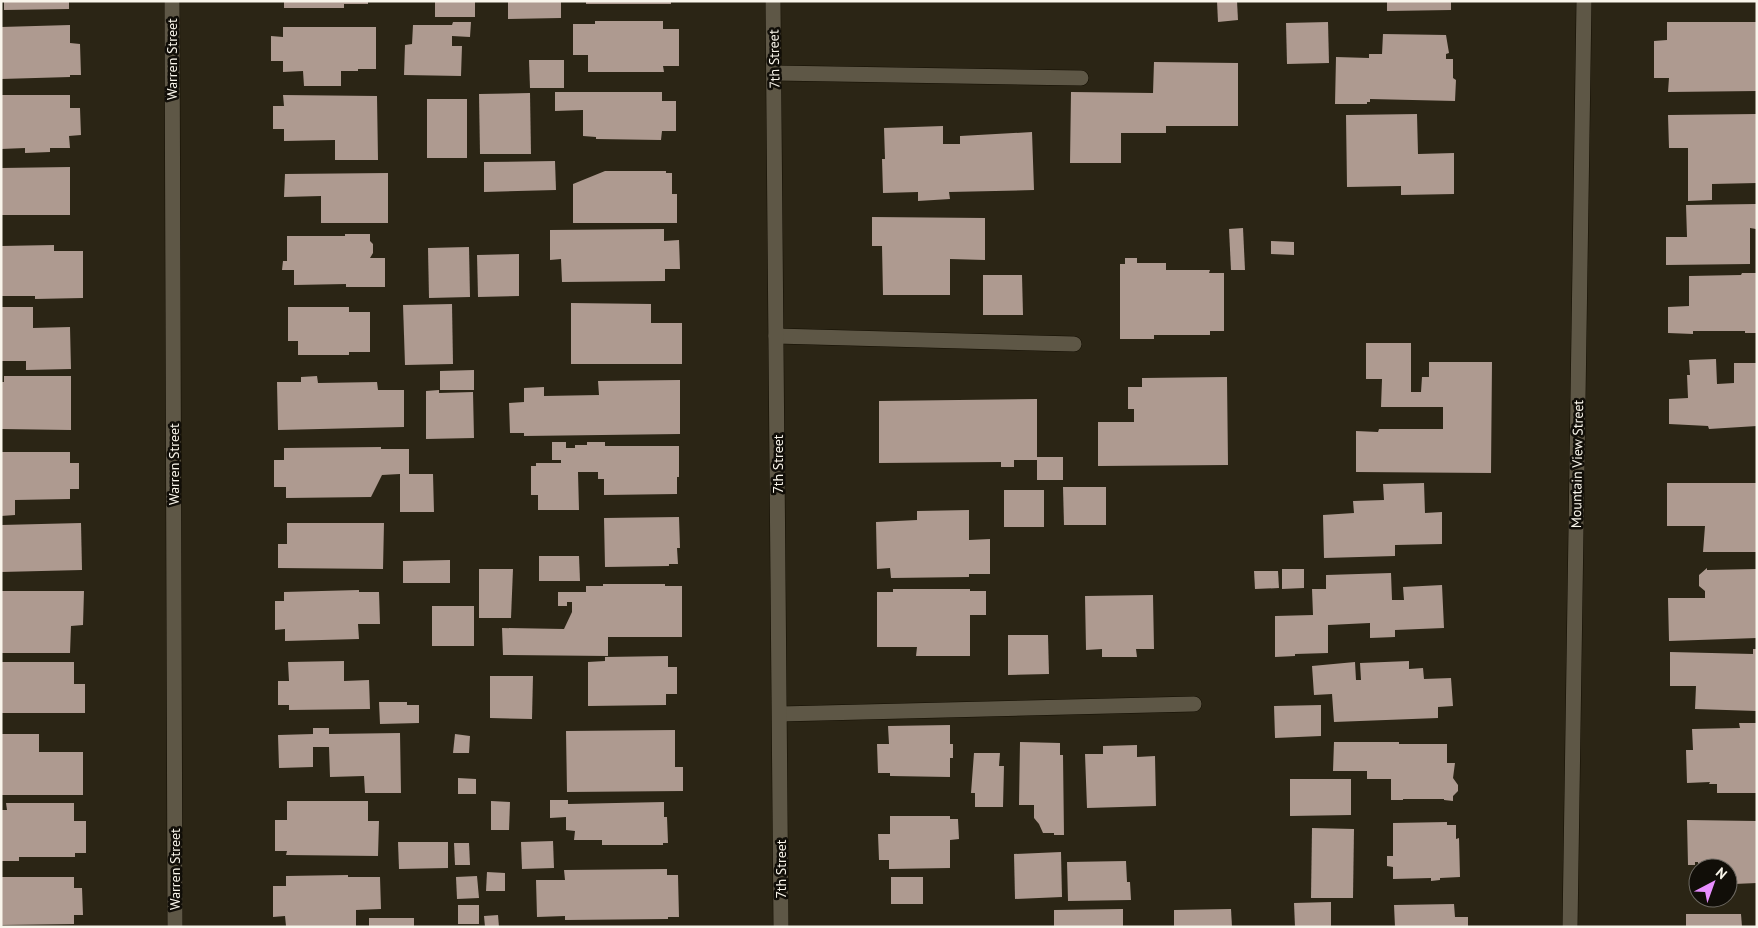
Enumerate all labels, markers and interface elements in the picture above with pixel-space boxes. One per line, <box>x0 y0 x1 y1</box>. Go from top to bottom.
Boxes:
street label: Warren Street <box>163 18 181 100</box>
street label: 7th Street <box>764 29 784 89</box>
street label: Mountain View Street <box>1567 399 1587 528</box>
street label: Warren Street <box>165 423 183 505</box>
street label: 7th Street <box>769 434 787 494</box>
street label: Warren Street <box>166 828 184 910</box>
street label: 7th Street <box>772 839 790 899</box>
north arrow <box>1688 858 1738 908</box>
text: N <box>1712 863 1731 883</box>

